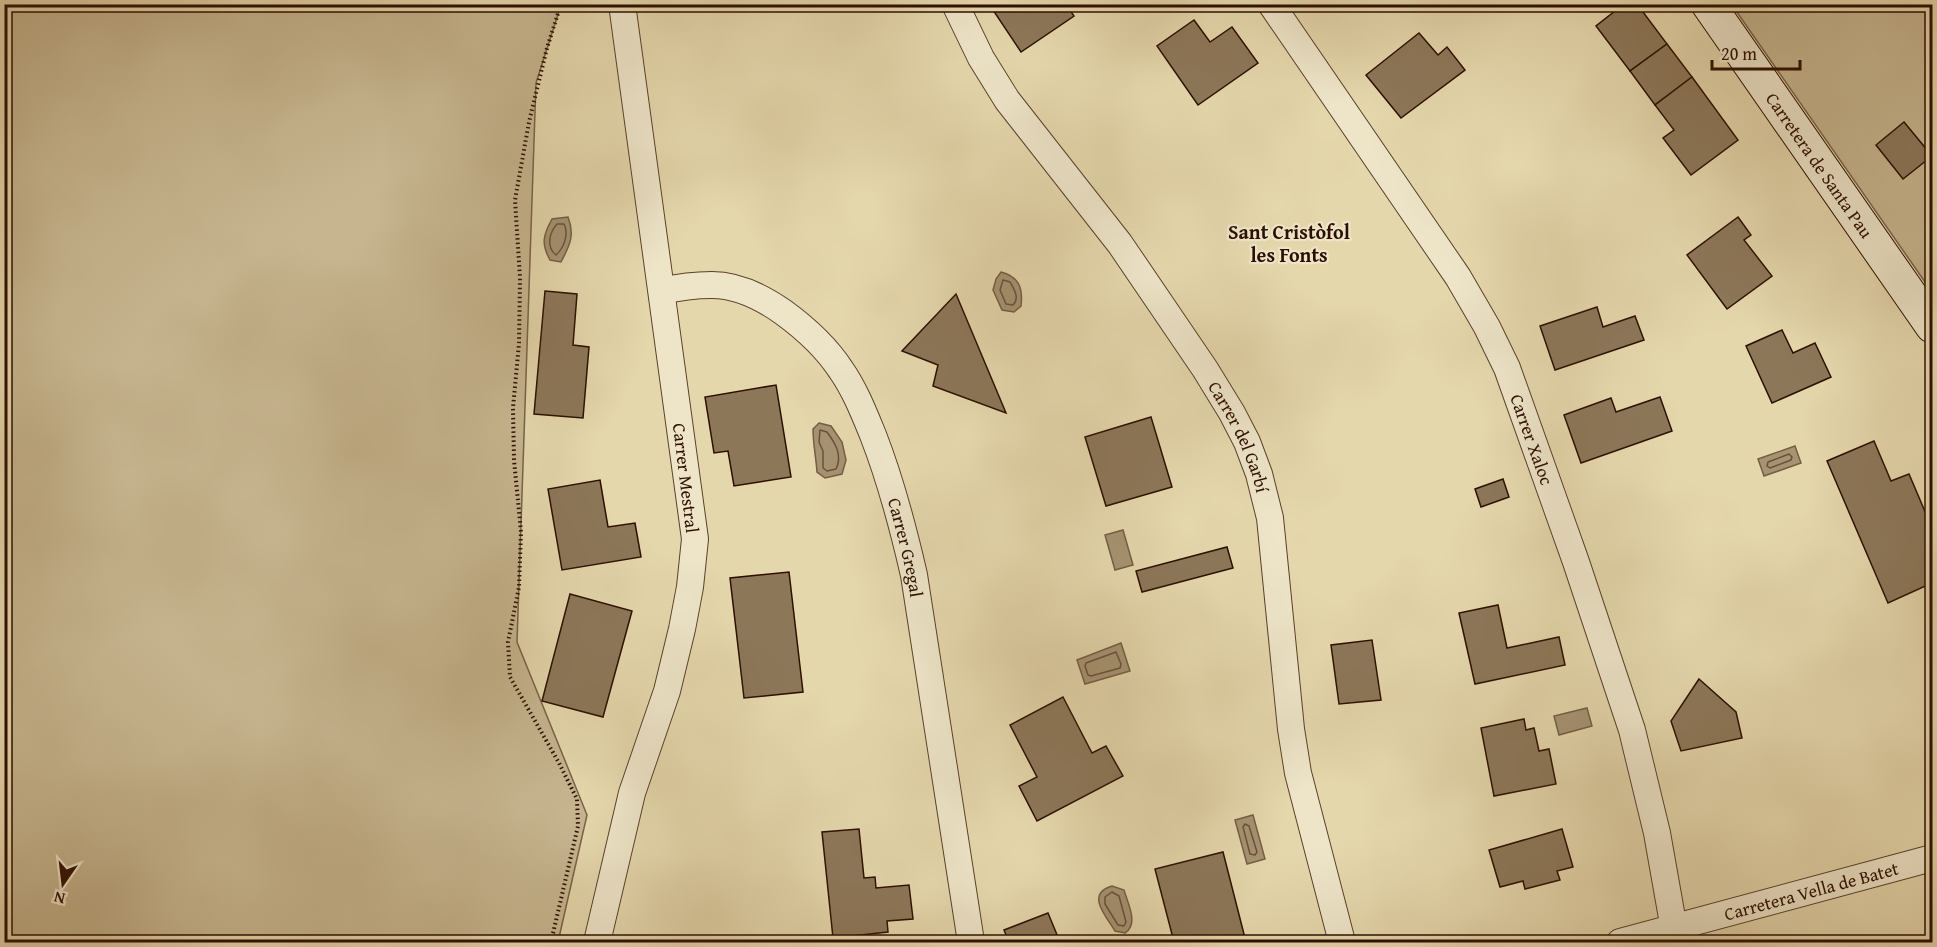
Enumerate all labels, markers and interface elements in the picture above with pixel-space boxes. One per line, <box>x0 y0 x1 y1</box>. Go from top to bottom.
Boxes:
scale bar <box>1712 33 1800 71</box>
text: 20 m <box>1721 40 1757 67</box>
street label: Carretera de Santa Pau <box>1760 87 1880 243</box>
district label: Sant Cristòfol les Fonts <box>1228 217 1350 269</box>
street label: Carrer del Garbí <box>1202 376 1277 496</box>
street label: Carrer Xaloc <box>1504 390 1561 488</box>
street label: Carrer Mestral <box>666 422 706 534</box>
street label: Carrer Gregal <box>881 494 931 599</box>
north arrow <box>33 854 93 914</box>
street label: Carretera Vella de Batet <box>1721 854 1902 927</box>
text: N <box>51 886 67 911</box>

